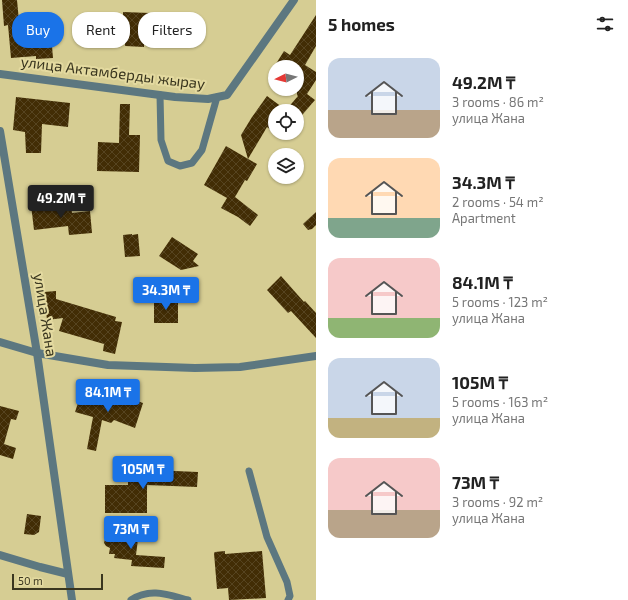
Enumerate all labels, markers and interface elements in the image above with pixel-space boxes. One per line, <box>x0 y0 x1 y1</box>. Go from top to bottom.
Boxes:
chip: Buy <box>12 12 64 48</box>
chip: Rent <box>72 12 130 48</box>
chip: Filters <box>138 12 206 48</box>
icon: filters <box>594 13 616 35</box>
text: 5 homes <box>328 14 395 34</box>
street label: улица Актамберды жырау <box>20 52 206 93</box>
north arrow <box>268 60 304 96</box>
map controls <box>268 60 304 184</box>
text: 49.2M ₸ <box>452 72 515 92</box>
icon: home <box>360 74 408 122</box>
text: 3 rooms · 86 m² <box>452 94 544 110</box>
button: locate <box>268 104 304 140</box>
text: улица Жана <box>452 110 525 126</box>
button: layers <box>268 148 304 184</box>
text: 34.3M ₸ <box>452 172 515 192</box>
icon: home <box>360 174 408 222</box>
pin: 49.2M ₸ <box>24 185 98 219</box>
text: 49.2M ₸ <box>37 190 85 206</box>
text: 2 rooms · 54 m² <box>452 194 544 210</box>
text: Apartment <box>452 210 516 226</box>
street label: улица Жана <box>30 272 61 358</box>
text: 84.1M ₸ <box>452 272 513 292</box>
icon: home <box>360 274 408 322</box>
pin: 34.3M ₸ <box>129 277 203 311</box>
text: 34.3M ₸ <box>142 282 190 298</box>
text: 5 rooms · 123 m² <box>452 294 548 310</box>
text: улица Жана <box>452 310 525 326</box>
text: 105M ₸ <box>452 372 508 392</box>
icon: home <box>360 374 408 422</box>
pin: 84.1M ₸ <box>71 379 145 413</box>
text: 84.1M ₸ <box>85 384 131 400</box>
text: 5 rooms · 163 m² <box>452 394 548 410</box>
text: улица Жана <box>452 410 525 426</box>
pin: 105M ₸ <box>110 456 176 490</box>
text: 105M ₸ <box>122 461 164 477</box>
text: 73M ₸ <box>452 472 499 492</box>
icon: home <box>360 474 408 522</box>
text: 3 rooms · 92 m² <box>452 494 543 510</box>
text: улица Жана <box>452 510 525 526</box>
pin: 73M ₸ <box>103 516 159 550</box>
text: 73M ₸ <box>113 521 149 537</box>
scale bar <box>12 572 103 591</box>
text: 50 m <box>18 574 43 587</box>

